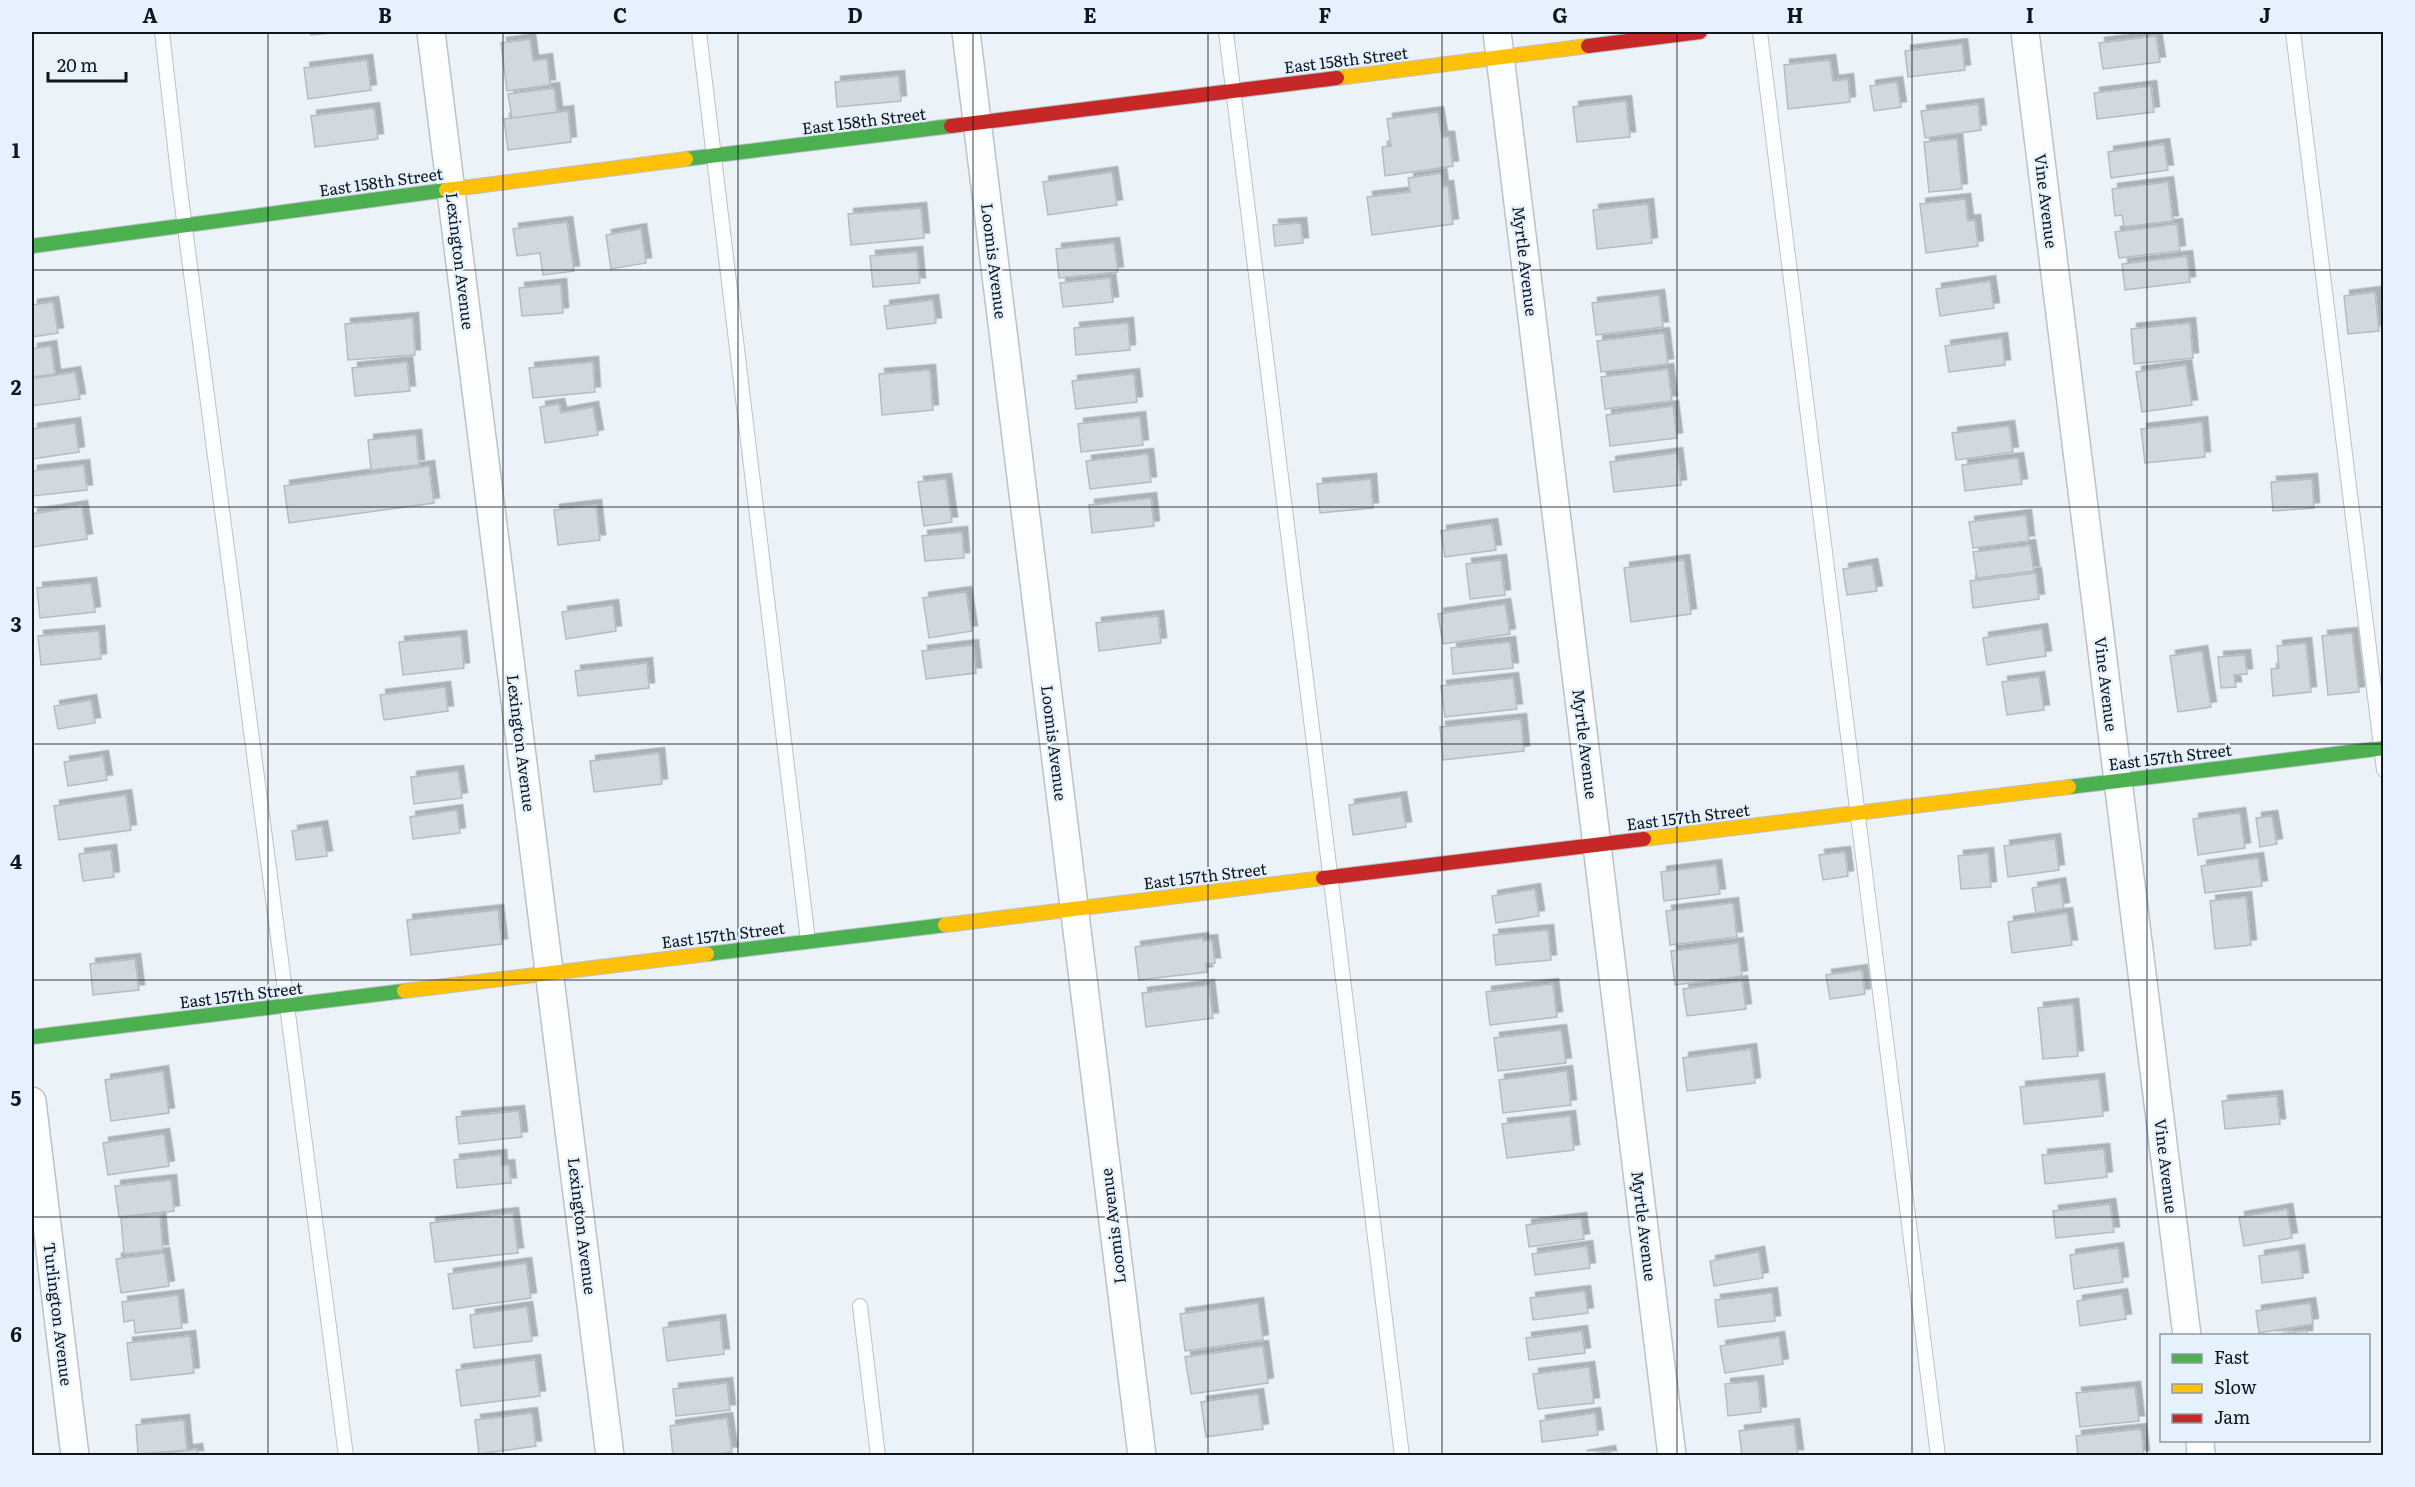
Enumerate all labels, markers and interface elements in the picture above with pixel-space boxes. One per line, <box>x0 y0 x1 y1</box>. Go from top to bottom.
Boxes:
text: A <box>142 0 158 29</box>
text: B <box>378 0 392 29</box>
text: C <box>613 0 627 29</box>
text: D <box>847 0 863 29</box>
text: E <box>1083 0 1097 29</box>
text: F <box>1319 0 1332 29</box>
text: G <box>1552 0 1568 29</box>
text: H <box>1787 0 1803 29</box>
text: I <box>2026 0 2034 29</box>
text: J <box>2259 0 2271 29</box>
street label: East 158th Street <box>1282 39 1410 79</box>
scale bar <box>48 45 126 83</box>
text: 20 m <box>57 51 98 78</box>
street label: East 158th Street <box>800 100 928 140</box>
text: 1 <box>12 134 20 164</box>
street label: Vine Avenue <box>2029 152 2065 250</box>
street label: East 158th Street <box>317 160 445 202</box>
street label: Lexington Avenue <box>441 191 481 331</box>
street label: Loomis Avenue <box>976 202 1014 320</box>
street label: Myrtle Avenue <box>1507 204 1545 317</box>
text: 2 <box>11 371 22 401</box>
text: 3 <box>10 608 22 638</box>
street label: Vine Avenue <box>2089 635 2125 733</box>
street label: Lexington Avenue <box>502 673 542 813</box>
street label: Loomis Avenue <box>1036 684 1074 802</box>
street label: Myrtle Avenue <box>1567 687 1605 800</box>
street label: East 157th Street <box>2107 736 2233 775</box>
street label: East 157th Street <box>1625 796 1751 835</box>
text: 4 <box>10 845 22 875</box>
street label: East 157th Street <box>1142 855 1268 894</box>
street label: East 157th Street <box>660 914 786 953</box>
street label: East 157th Street <box>178 974 304 1013</box>
text: 5 <box>11 1082 22 1112</box>
street label: Vine Avenue <box>2149 1117 2185 1215</box>
street label: Lexington Avenue <box>563 1156 603 1296</box>
street label: Loomis Avenue <box>1093 1167 1131 1285</box>
street label: Myrtle Avenue <box>1626 1169 1664 1282</box>
street label: Turlington Avenue <box>38 1241 80 1387</box>
text: 6 <box>10 1318 22 1348</box>
legend <box>2160 1334 2370 1442</box>
text: Fast <box>2214 1343 2250 1370</box>
text: Slow <box>2214 1373 2257 1400</box>
text: Jam <box>2214 1403 2250 1430</box>

